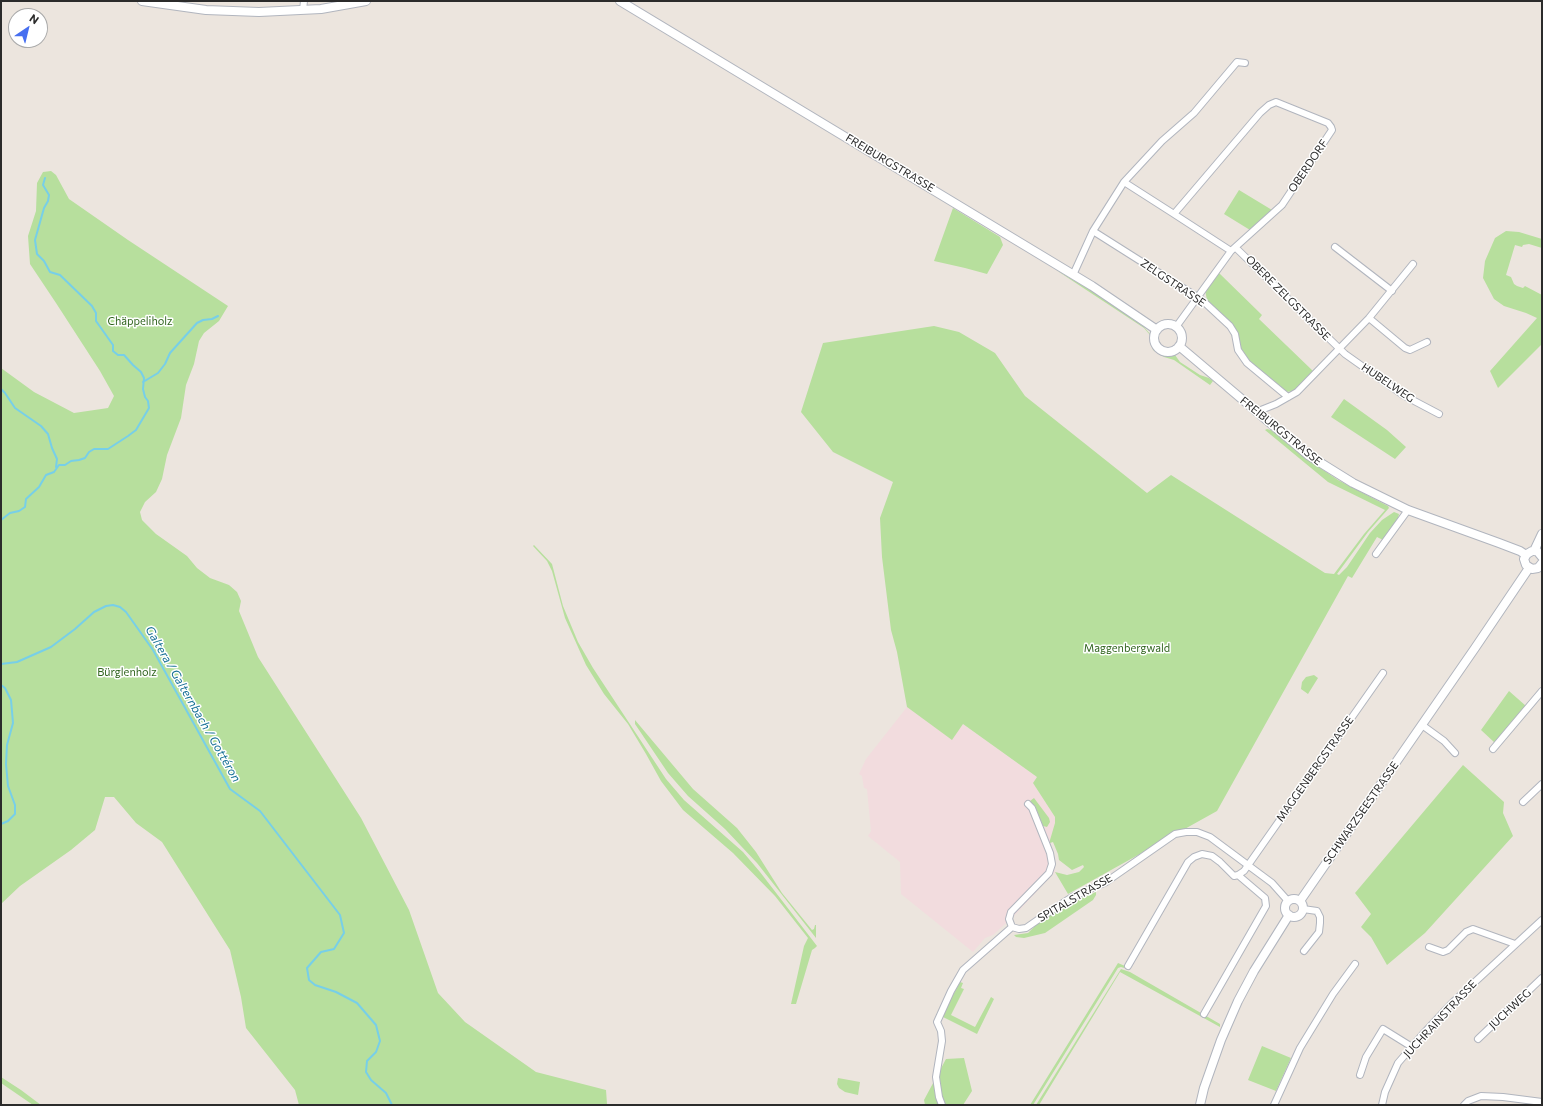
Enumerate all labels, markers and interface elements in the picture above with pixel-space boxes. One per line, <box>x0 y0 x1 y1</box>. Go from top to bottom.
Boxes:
north arrow <box>8 8 48 48</box>
text: N <box>27 11 42 26</box>
street label: FREIBURGSTRASSE <box>843 131 937 195</box>
street label: OBERDORF <box>1286 137 1330 195</box>
street label: OBERE ZELGSTRASSE <box>1243 253 1333 343</box>
street label: ZELGSTRASSE <box>1138 256 1208 310</box>
park label: Chäppeliholz <box>107 314 173 328</box>
street label: HUBELWEG <box>1359 360 1417 406</box>
street label: FREIBURGSTRASSE <box>1237 394 1325 468</box>
water label: Galtera / Galternbach / Gottéron <box>142 623 244 785</box>
park label: Maggenbergwald <box>1084 641 1170 655</box>
park label: Bürglenholz <box>97 665 157 679</box>
street label: MAGGENBERGSTRASSE <box>1274 714 1356 824</box>
street label: SCHWARZSEESTRASSE <box>1321 759 1401 867</box>
street label: SPITALSTRASSE <box>1035 871 1115 925</box>
street label: JUCHRAINSTRASSE <box>1401 978 1479 1060</box>
street label: JUCHWEG <box>1486 986 1534 1032</box>

